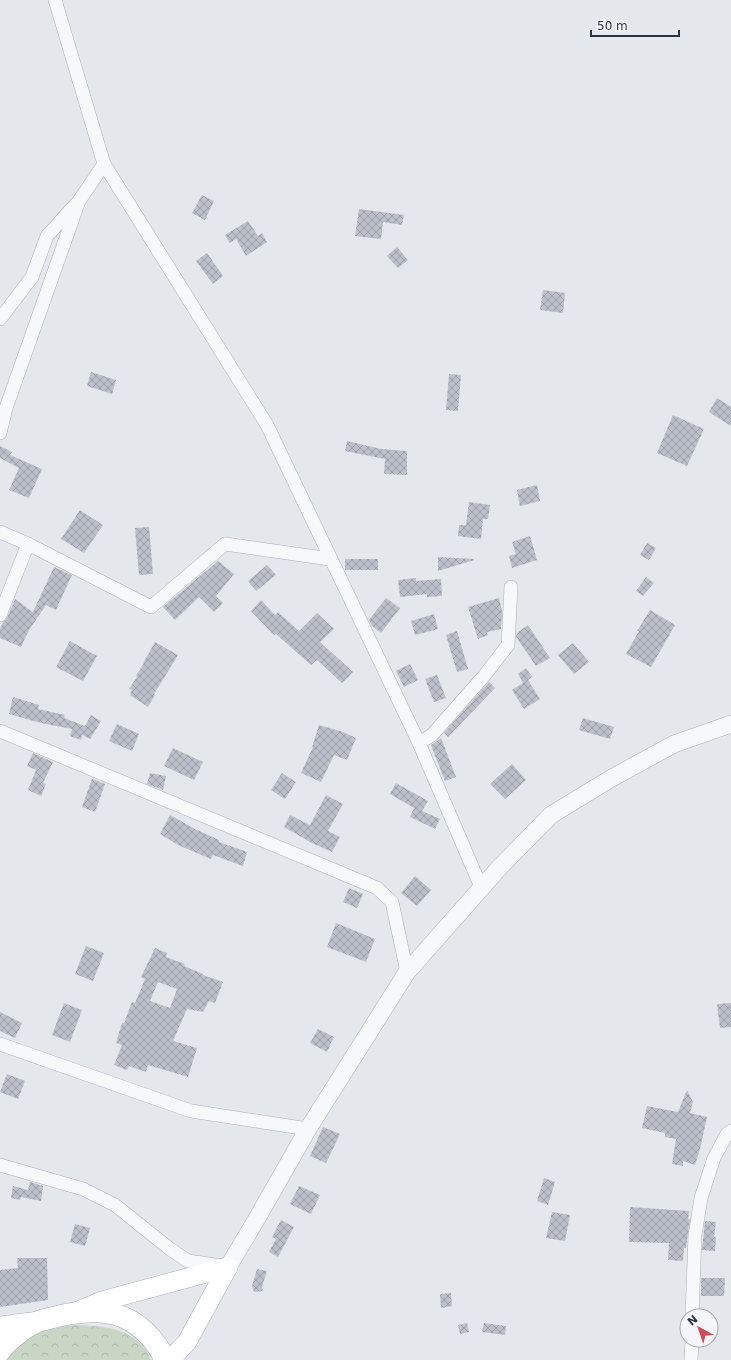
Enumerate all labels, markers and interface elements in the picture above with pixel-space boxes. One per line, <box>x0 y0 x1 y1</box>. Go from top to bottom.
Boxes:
scale bar <box>591 12 679 38</box>
text: 50 m <box>597 19 628 33</box>
north arrow <box>679 1308 719 1348</box>
text: N <box>685 1313 701 1329</box>

